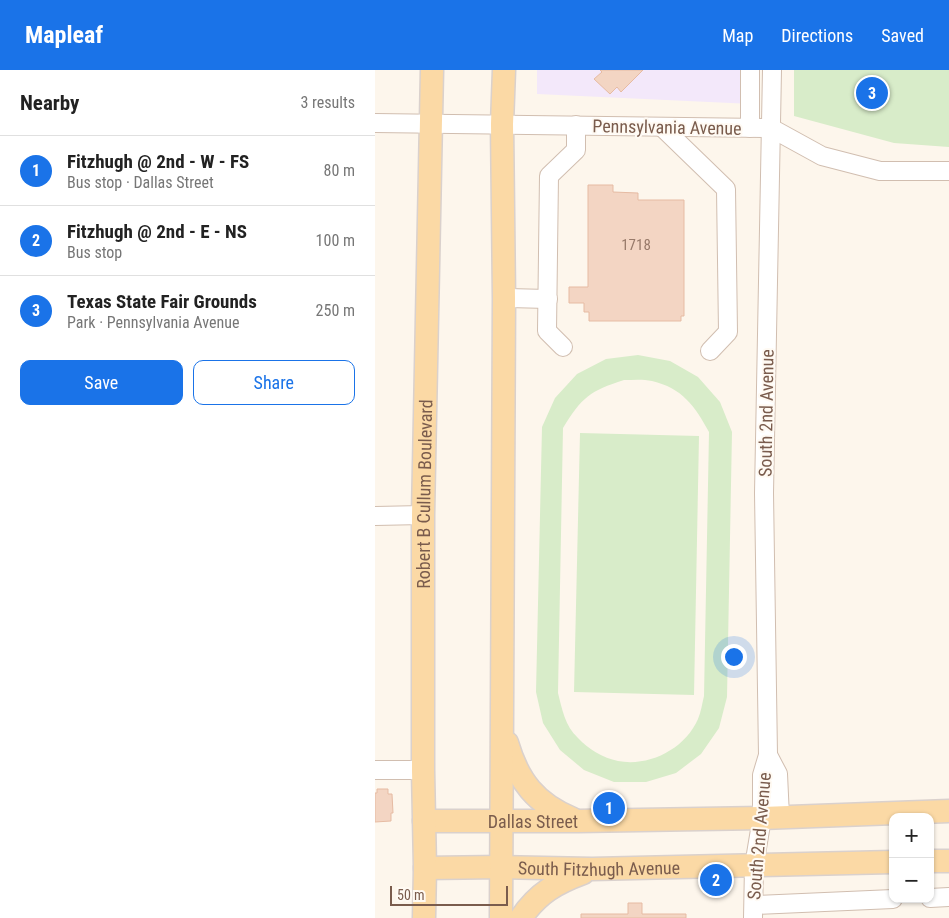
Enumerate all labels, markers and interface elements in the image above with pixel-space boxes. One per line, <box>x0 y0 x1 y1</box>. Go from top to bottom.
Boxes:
text: Mapleaf <box>25 21 103 49</box>
text: Map <box>722 25 753 46</box>
text: Directions <box>781 25 853 46</box>
text: Saved <box>881 25 924 46</box>
pin: 3 <box>856 74 888 112</box>
text: Nearby <box>20 91 79 115</box>
text: 3 results <box>300 93 355 112</box>
street label: Pennsylvania Avenue <box>592 115 742 139</box>
text: Fitzhugh @ 2nd - W - FS <box>67 150 249 173</box>
text: 1 <box>32 161 40 180</box>
text: 80 m <box>323 161 355 180</box>
text: Bus stop · Dallas Street <box>67 173 214 192</box>
text: Fitzhugh @ 2nd - E - NS <box>67 220 247 243</box>
text: 2 <box>32 231 40 250</box>
text: 100 m <box>316 231 355 250</box>
house number: 1718 <box>621 236 651 254</box>
text: Bus stop <box>67 243 122 262</box>
text: Texas State Fair Grounds <box>67 290 257 313</box>
text: 3 <box>32 301 40 320</box>
text: 250 m <box>316 301 355 320</box>
text: Park · Pennsylvania Avenue <box>67 313 239 332</box>
street label: South 2nd Avenue <box>754 349 778 477</box>
button: Save <box>20 360 183 405</box>
button: Share <box>193 360 355 405</box>
street label: Robert B Cullum Boulevard <box>413 399 436 589</box>
your location <box>721 644 747 670</box>
street label: South 2nd Avenue <box>743 771 775 901</box>
pin: 1 <box>593 789 625 827</box>
street label: Dallas Street <box>488 811 578 832</box>
map controls <box>889 813 934 903</box>
button: + <box>889 813 934 858</box>
street label: South Fitzhugh Avenue <box>518 856 680 880</box>
button: − <box>889 858 934 903</box>
pin: 2 <box>700 861 732 899</box>
scale bar <box>390 883 507 906</box>
text: 50 m <box>397 887 425 903</box>

